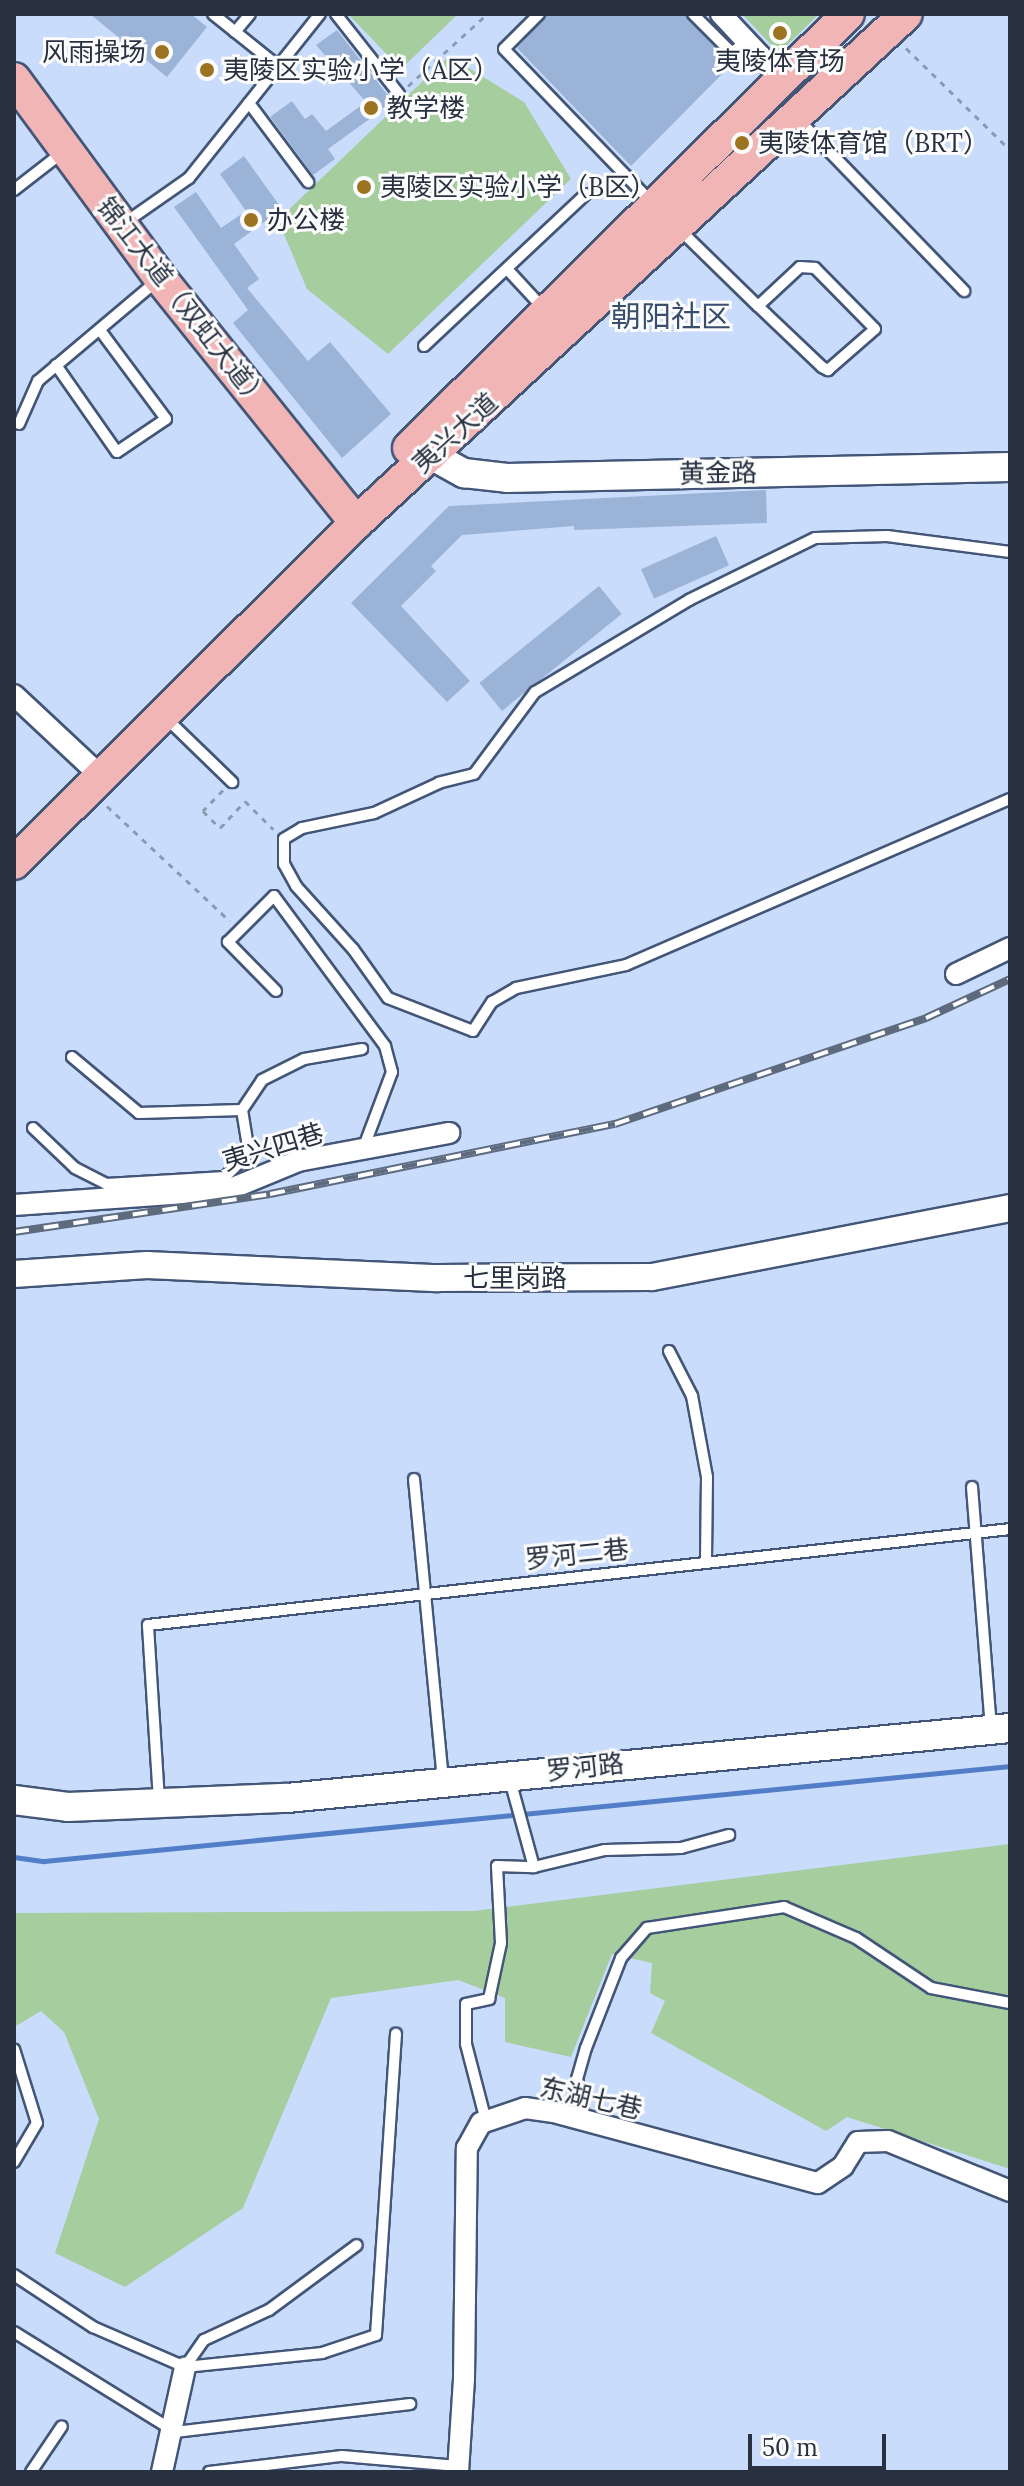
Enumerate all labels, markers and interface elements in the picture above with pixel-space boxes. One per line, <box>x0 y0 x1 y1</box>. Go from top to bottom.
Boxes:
marker: 夷陵体育场 <box>771 24 789 42</box>
place label: 风雨操场 <box>42 36 146 68</box>
marker: 风雨操场 <box>153 43 171 61</box>
place label: 夷陵体育场 <box>715 45 845 77</box>
place label: 夷陵区实验小学（A区） <box>223 54 499 86</box>
marker: 夷陵区实验小学（A区） <box>198 61 216 79</box>
place label: 教学楼 <box>387 92 465 124</box>
marker: 教学楼 <box>362 99 380 117</box>
place label: 夷陵体育馆（BRT） <box>758 127 989 159</box>
marker: 夷陵体育馆（BRT） <box>733 134 751 152</box>
place label: 夷陵区实验小学（B区） <box>380 171 656 203</box>
marker: 夷陵区实验小学（B区） <box>355 178 373 196</box>
street label: 锦江大道（双虹大道） <box>91 191 275 415</box>
place label: 办公楼 <box>267 204 345 236</box>
marker: 办公楼 <box>242 211 260 229</box>
district label: 朝阳社区 <box>611 298 731 334</box>
street label: 夷兴大道 <box>406 387 504 479</box>
street label: 黄金路 <box>679 457 757 489</box>
street label: 夷兴四巷 <box>219 1117 327 1177</box>
street label: 七里岗路 <box>463 1262 567 1294</box>
street label: 罗河二巷 <box>524 1533 630 1575</box>
street label: 罗河路 <box>545 1747 625 1787</box>
street label: 东湖七巷 <box>537 2071 645 2125</box>
scale bar <box>752 2418 890 2468</box>
text: 50 m <box>762 2432 818 2463</box>

